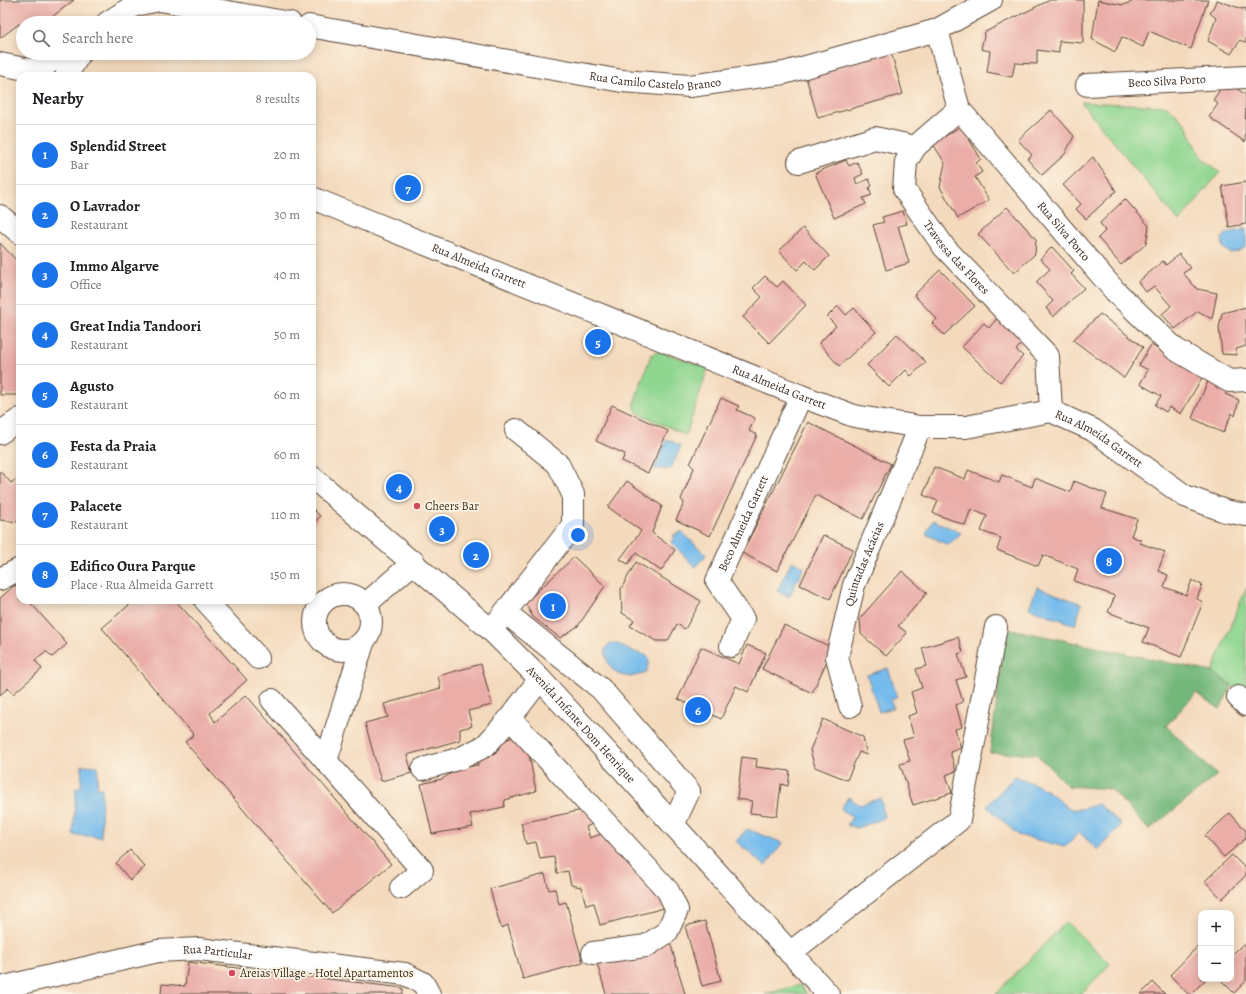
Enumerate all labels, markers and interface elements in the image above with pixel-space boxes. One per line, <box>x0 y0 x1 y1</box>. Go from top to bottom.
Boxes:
search box <box>16 16 316 60</box>
icon: search <box>30 27 52 49</box>
text: Search here <box>62 28 133 48</box>
street label: Rua Camilo Castelo Branco <box>588 67 722 94</box>
street label: Beco Silva Porto <box>1128 71 1206 91</box>
text: Nearby <box>32 87 83 110</box>
text: 8 results <box>256 90 300 107</box>
text: Splendid Street <box>70 136 166 156</box>
text: 1 <box>43 146 47 163</box>
text: 20 m <box>274 146 300 163</box>
text: Bar <box>70 156 89 173</box>
pin: 7 <box>395 173 421 203</box>
text: O Lavrador <box>70 196 140 216</box>
street label: Rua Silva Porto <box>1034 198 1094 264</box>
text: 2 <box>42 206 48 223</box>
text: 30 m <box>274 206 300 223</box>
text: Restaurant <box>70 216 128 233</box>
street label: Travessa das Flores <box>920 217 993 298</box>
street label: Rua Almeida Garrett <box>429 239 528 292</box>
text: Immo Algarve <box>70 256 159 276</box>
text: 3 <box>42 266 48 283</box>
text: 40 m <box>274 266 300 283</box>
text: Office <box>70 276 102 293</box>
text: Great India Tandoori <box>70 316 201 336</box>
text: 4 <box>42 326 48 343</box>
text: 50 m <box>274 326 300 343</box>
pin: 5 <box>585 327 611 357</box>
text: Restaurant <box>70 336 128 353</box>
street label: Rua Almeida Garrett <box>730 361 829 413</box>
text: Agusto <box>70 376 114 396</box>
text: 5 <box>42 386 48 403</box>
text: 60 m <box>274 386 300 403</box>
text: Restaurant <box>70 396 128 413</box>
street label: Rua Almeida Garrett <box>1052 406 1146 471</box>
text: Festa da Praia <box>70 436 157 456</box>
text: 6 <box>42 446 48 463</box>
text: 60 m <box>274 446 300 463</box>
text: Restaurant <box>70 456 128 473</box>
pin: 4 <box>386 472 412 502</box>
street label: Beco Almeida Gartett <box>714 473 772 574</box>
text: Palacete <box>70 496 122 516</box>
place label: Cheers Bar <box>425 498 479 514</box>
marker: Cheers Bar <box>412 501 422 511</box>
text: 7 <box>42 506 48 523</box>
text: 110 m <box>271 506 300 523</box>
pin: 3 <box>429 514 455 544</box>
text: Restaurant <box>70 516 128 533</box>
street label: Quintadas Acácias <box>841 519 888 608</box>
your location <box>568 525 588 545</box>
pin: 2 <box>463 540 489 570</box>
pin: 8 <box>1096 546 1122 576</box>
text: Edifico Oura Parque <box>70 556 196 576</box>
text: 8 <box>42 566 48 583</box>
text: 150 m <box>270 566 300 583</box>
text: Place · Rua Almeida Garrett <box>70 576 214 593</box>
pin: 1 <box>540 591 566 621</box>
street label: Avenida Infante Dom Henrique <box>522 661 639 786</box>
pin: 6 <box>685 695 711 725</box>
map controls <box>1198 910 1234 982</box>
button: + <box>1198 910 1234 946</box>
street label: Rua Particular <box>182 941 254 963</box>
button: − <box>1198 946 1234 982</box>
place label: Areias Village - Hotel Apartamentos <box>239 965 414 981</box>
marker: Areias Village - Hotel Apartamentos <box>227 968 237 978</box>

